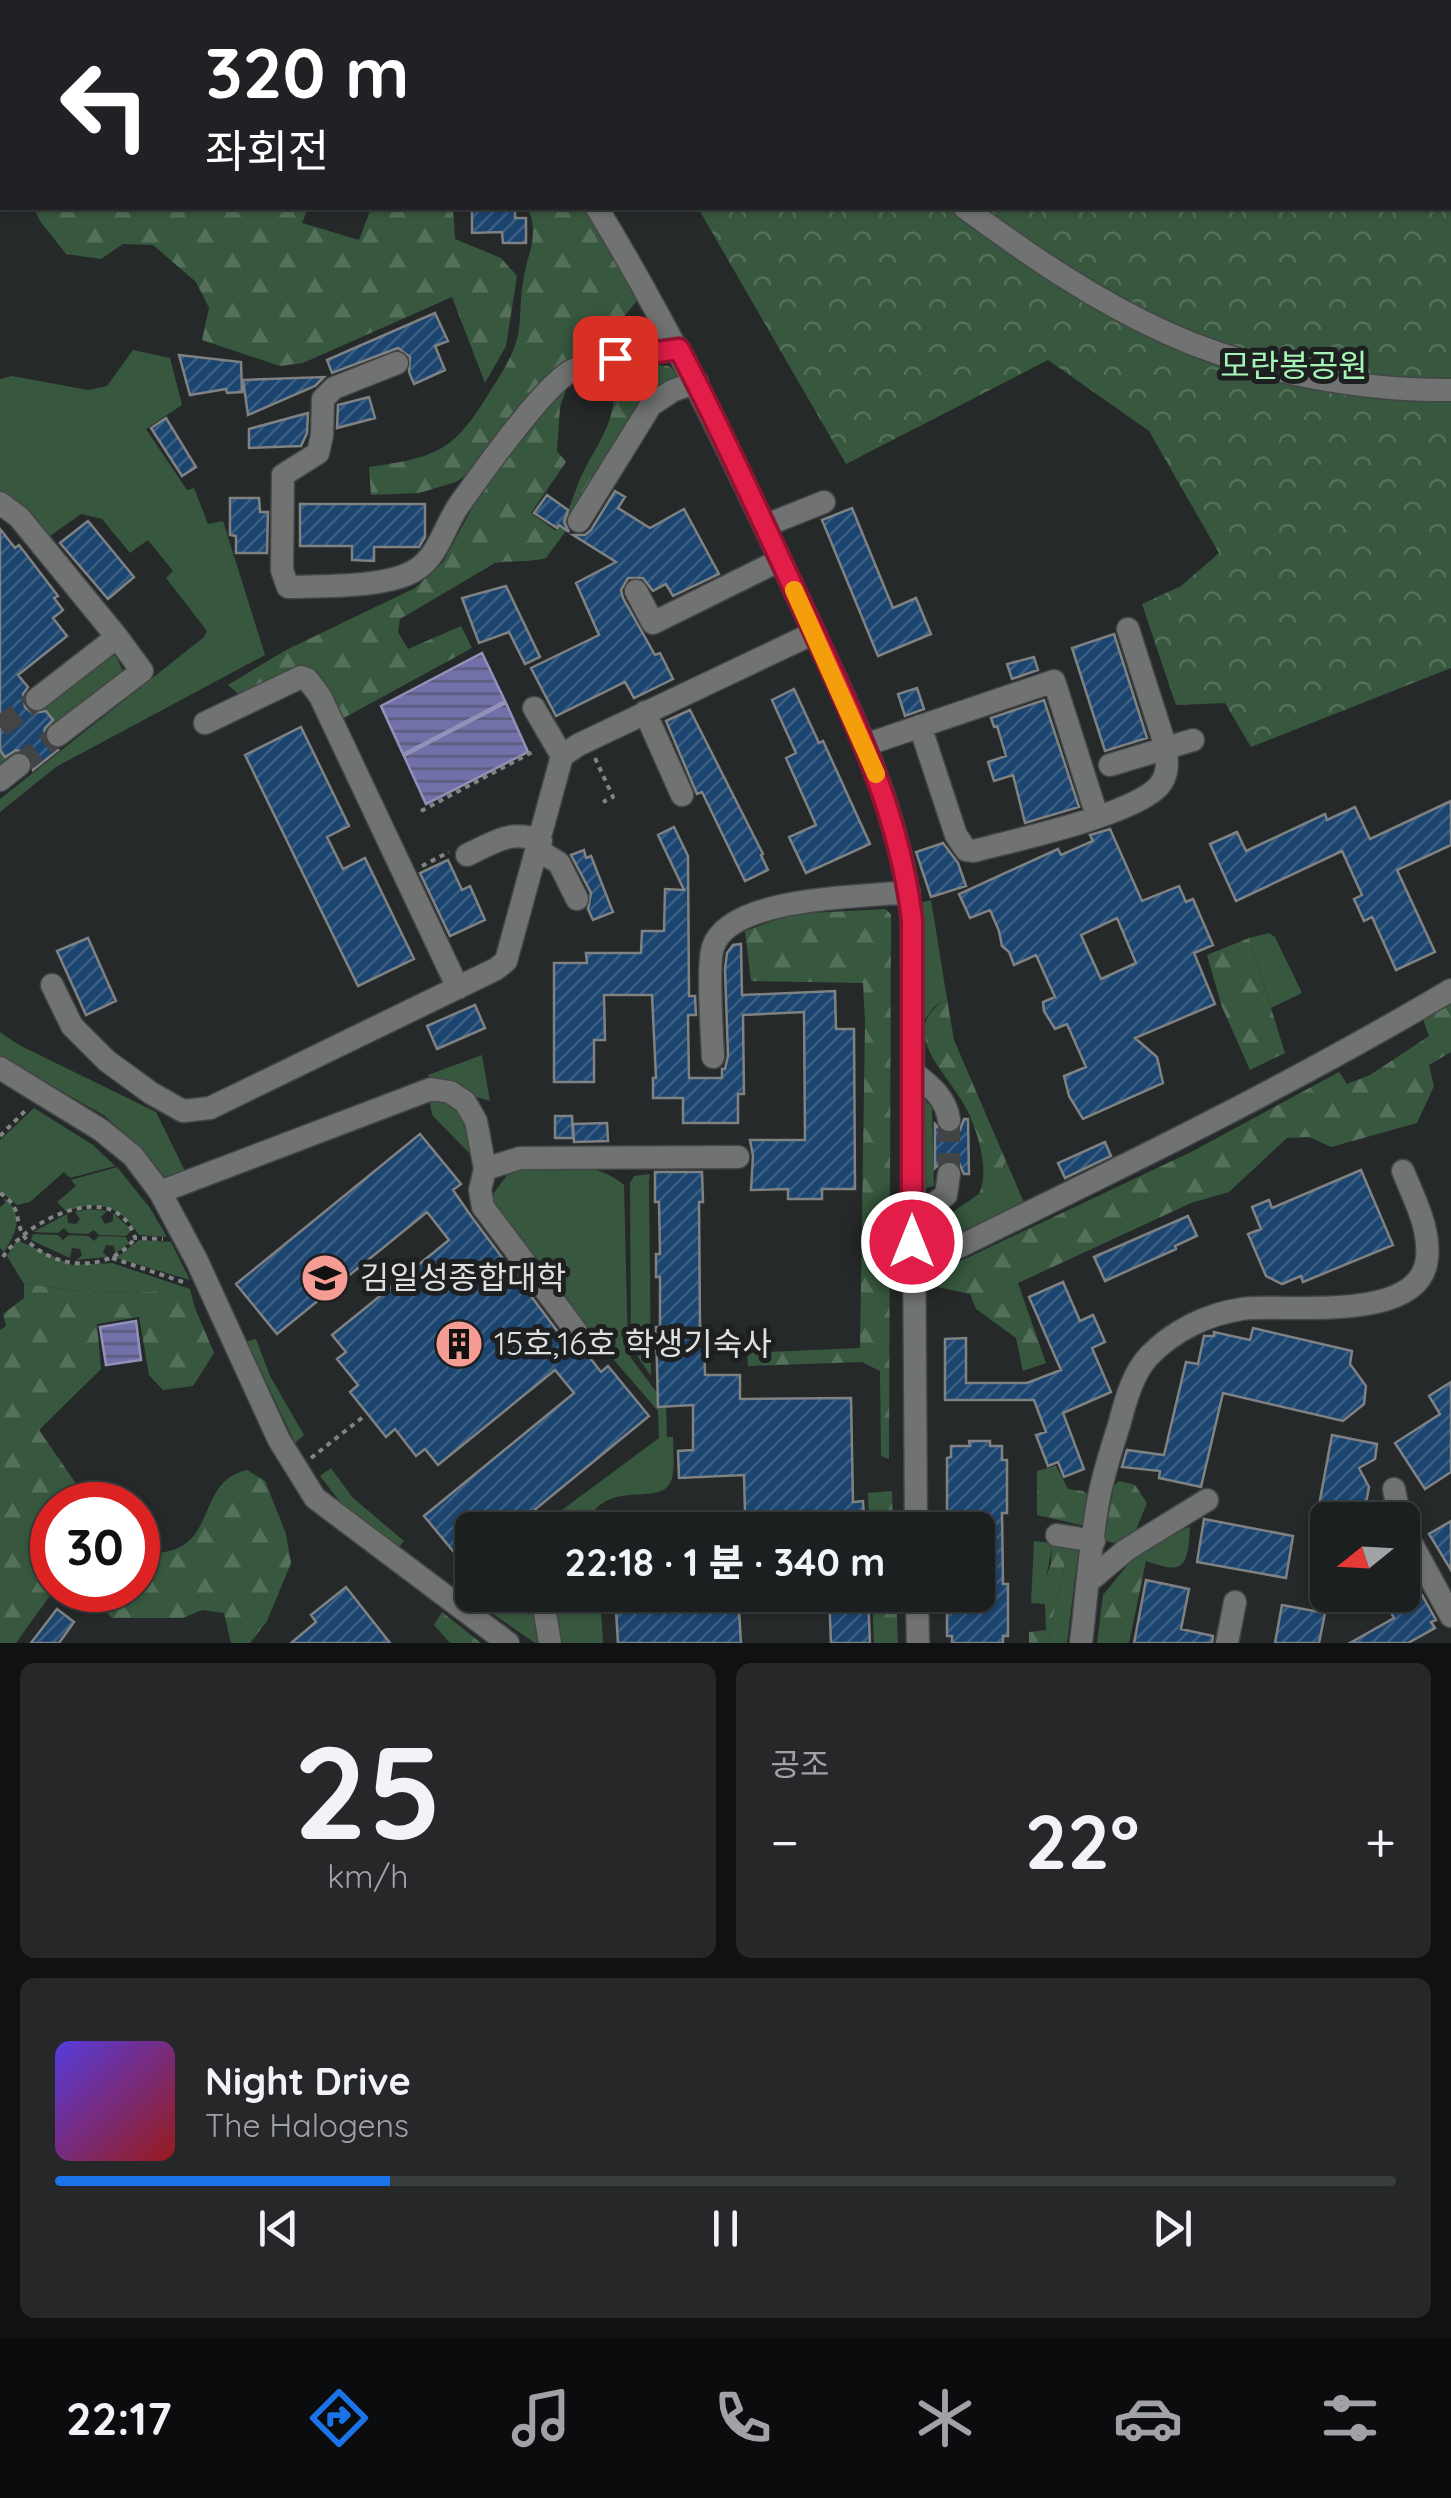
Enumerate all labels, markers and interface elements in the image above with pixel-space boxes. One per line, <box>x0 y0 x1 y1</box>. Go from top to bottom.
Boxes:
text: 320 m <box>205 28 410 116</box>
icon: left <box>40 40 170 170</box>
text: 좌회전 <box>205 122 329 178</box>
pin <box>573 316 658 401</box>
icon: arrive <box>588 331 643 386</box>
park label: 모란봉공원 <box>1220 345 1368 385</box>
position arrow <box>860 1190 964 1294</box>
school or university icon: 김일성종합대학 <box>299 1252 351 1304</box>
place label: 김일성종합대학 <box>360 1257 566 1297</box>
building icon: 15호,16호 학생기숙사 <box>433 1318 485 1370</box>
place label: 15호,16호 학생기숙사 <box>494 1323 772 1363</box>
speed limit sign: 30 <box>30 1482 160 1612</box>
north arrow <box>1310 1502 1420 1612</box>
map controls <box>1310 1502 1420 1612</box>
text: 22:18 · 1 분 · 340 m <box>565 1538 885 1586</box>
text: 25 <box>293 1709 442 1872</box>
text: 공조 <box>771 1744 829 1784</box>
text: 22° <box>1025 1794 1139 1888</box>
text: − <box>771 1807 799 1876</box>
text: + <box>1365 1807 1396 1876</box>
text: km/h <box>327 1856 408 1896</box>
text: Night Drive <box>205 2057 411 2105</box>
text: The Halogens <box>205 2105 409 2145</box>
icon: previous <box>251 2201 306 2256</box>
icon: pause <box>698 2201 753 2256</box>
icon: next <box>1145 2201 1200 2256</box>
icon: directions <box>304 2383 374 2453</box>
icon: music <box>506 2383 576 2453</box>
icon: phone <box>708 2383 778 2453</box>
icon: climate <box>910 2383 980 2453</box>
icon: car <box>1113 2383 1183 2453</box>
icon: filters <box>1315 2383 1385 2453</box>
text: 22:17 <box>66 2390 172 2446</box>

